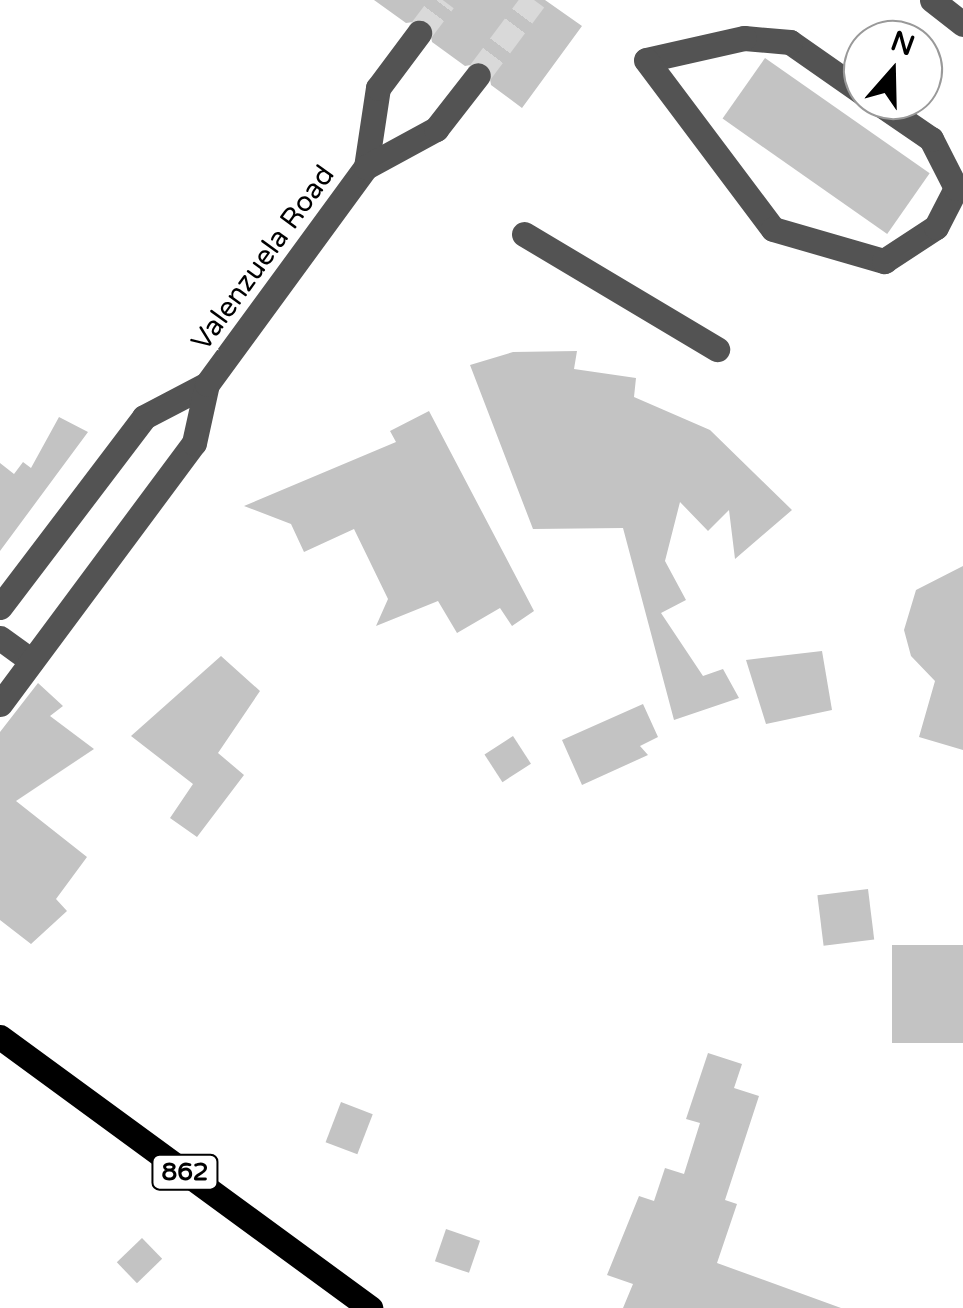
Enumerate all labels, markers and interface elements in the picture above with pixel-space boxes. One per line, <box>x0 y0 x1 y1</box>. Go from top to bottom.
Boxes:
north arrow <box>843 20 943 120</box>
text: N <box>886 24 919 64</box>
street label: Valenzuela Road <box>185 159 341 357</box>
road number: 862 <box>150 1152 220 1192</box>

